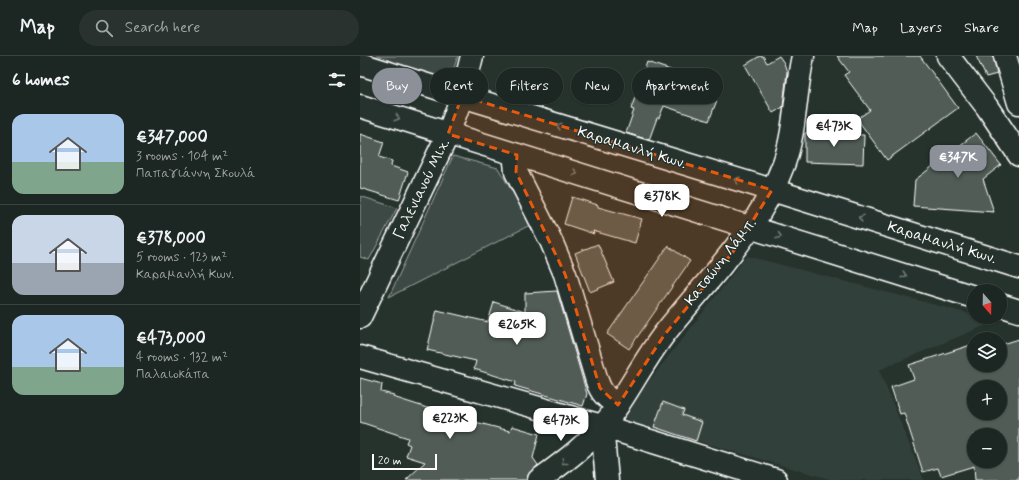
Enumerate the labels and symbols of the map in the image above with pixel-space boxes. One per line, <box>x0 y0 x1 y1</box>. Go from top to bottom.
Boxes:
one-way arrow <box>394 113 401 122</box>
pin: €473K <box>806 114 862 148</box>
one-way arrow <box>556 122 563 131</box>
street label: Καραμανλή Κων. <box>575 122 689 174</box>
street label: Γαλενιανού Μιχ. <box>389 135 455 243</box>
pin: €347K <box>930 145 986 179</box>
one-way arrow <box>571 168 578 177</box>
one-way arrow <box>734 176 741 184</box>
pin: €378K <box>634 184 690 218</box>
street label: Κατσώνη Λάμπ. <box>680 214 762 310</box>
one-way arrow <box>858 214 865 223</box>
street label: Καραμανλή Κων. <box>885 217 999 269</box>
one-way arrow <box>776 231 783 240</box>
one-way arrow <box>900 270 907 279</box>
north arrow <box>967 284 1007 324</box>
pin: €265K <box>489 312 545 346</box>
pin: €223K <box>422 406 478 440</box>
pin: €473K <box>533 408 589 442</box>
scale bar <box>372 452 437 471</box>
one-way arrow <box>561 457 568 464</box>

